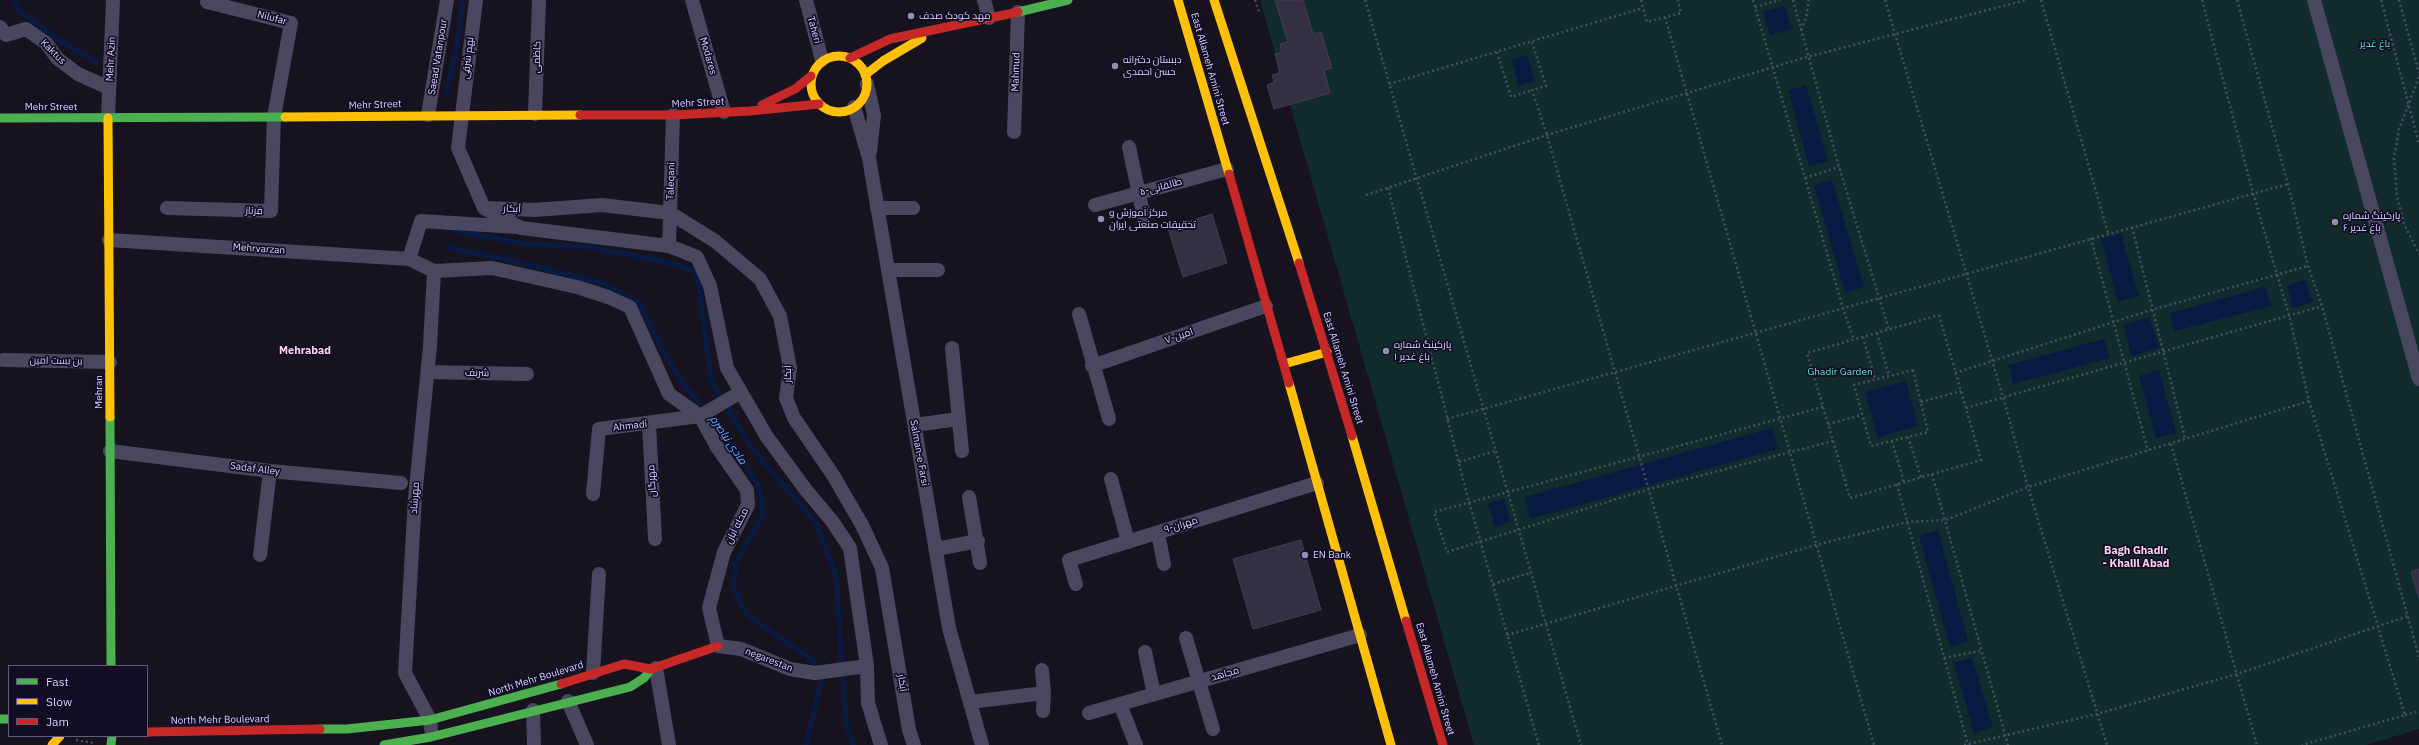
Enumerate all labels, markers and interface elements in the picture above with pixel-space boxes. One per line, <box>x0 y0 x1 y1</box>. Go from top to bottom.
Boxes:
street label: Nilufar <box>256 8 288 28</box>
place label: مهد کودک صدف <box>919 10 991 22</box>
marker: مهد کودک صدف <box>906 11 916 21</box>
street label: East Allameh Amini Street <box>1188 11 1232 127</box>
street label: Taheri <box>805 15 823 45</box>
street label: Saead Vatanpour <box>426 18 450 96</box>
street label: Mehr Azin <box>104 36 118 82</box>
street label: نهم شرقی <box>459 36 477 80</box>
street label: Modares <box>697 36 719 76</box>
street label: Kaktus <box>38 37 68 67</box>
park label: باغ غدیر <box>2360 38 2390 50</box>
street label: کاظمی <box>530 41 544 73</box>
street label: Mahmud <box>1009 52 1023 92</box>
place label: دبستان دخترانه حسن احمدی <box>1123 54 1181 78</box>
marker: دبستان دخترانه حسن احمدی <box>1110 61 1120 71</box>
street label: Mehr Street <box>671 96 725 110</box>
street label: Mehr Street <box>348 98 402 112</box>
street label: Mehr Street <box>25 101 77 113</box>
street label: Taleqani <box>664 162 678 200</box>
street label: ۵-طالقانی <box>1138 176 1184 198</box>
street label: آبکار <box>503 203 521 215</box>
street label: فرناز <box>245 205 263 217</box>
place label: مرکز آموزش و تحقیقات صنعتی ایران <box>1109 207 1196 230</box>
place label: پارکینگ شماره ۶ باغ غدیر <box>2343 210 2400 234</box>
marker: مرکز آموزش و تحقیقات صنعتی ایران <box>1096 214 1106 224</box>
marker: پارکینگ شماره ۶ باغ غدیر <box>2330 217 2340 227</box>
street label: Mehrvarzan <box>232 241 286 257</box>
street label: East Allameh Amini Street <box>1320 310 1366 426</box>
street label: ۷-امین <box>1163 326 1195 346</box>
place label: پارکینگ شماره ۱ باغ غدیر <box>1394 339 1451 362</box>
district label: Mehrabad <box>279 344 331 358</box>
marker: پارکینگ شماره ۱ باغ غدیر <box>1381 346 1391 356</box>
street label: بن بست امین <box>29 355 83 367</box>
street label: آبکار <box>782 365 794 383</box>
park label: Ghadir Garden <box>1807 366 1873 378</box>
street label: شریف <box>465 367 489 379</box>
street label: Mehran <box>93 375 105 409</box>
water label: مادی نیاصرم <box>707 413 749 467</box>
street label: Ahmadi <box>612 418 648 434</box>
street label: Salman-e Farsi <box>907 419 931 487</box>
street label: Sadaf Alley <box>229 460 281 478</box>
street label: مهرگان <box>645 465 659 497</box>
street label: مهرشاد <box>408 482 422 514</box>
street label: محله آبان <box>723 506 751 546</box>
street label: ۹-مهران <box>1163 514 1199 536</box>
district label: Bagh Ghadir - Khalil Abad <box>2102 544 2170 570</box>
place label: EN Bank <box>1313 549 1351 561</box>
marker: EN Bank <box>1300 550 1310 560</box>
street label: East Allameh Amini Street <box>1413 621 1457 737</box>
street label: negarestan <box>743 645 795 675</box>
street label: North Mehr Boulevard <box>487 659 585 699</box>
street label: مجاهد <box>1210 664 1240 684</box>
legend <box>8 665 148 737</box>
street label: آبکار <box>895 673 909 693</box>
text: Fast <box>46 674 69 689</box>
text: Slow <box>46 694 72 709</box>
street label: North Mehr Boulevard <box>171 713 269 727</box>
text: Jam <box>46 714 69 729</box>

